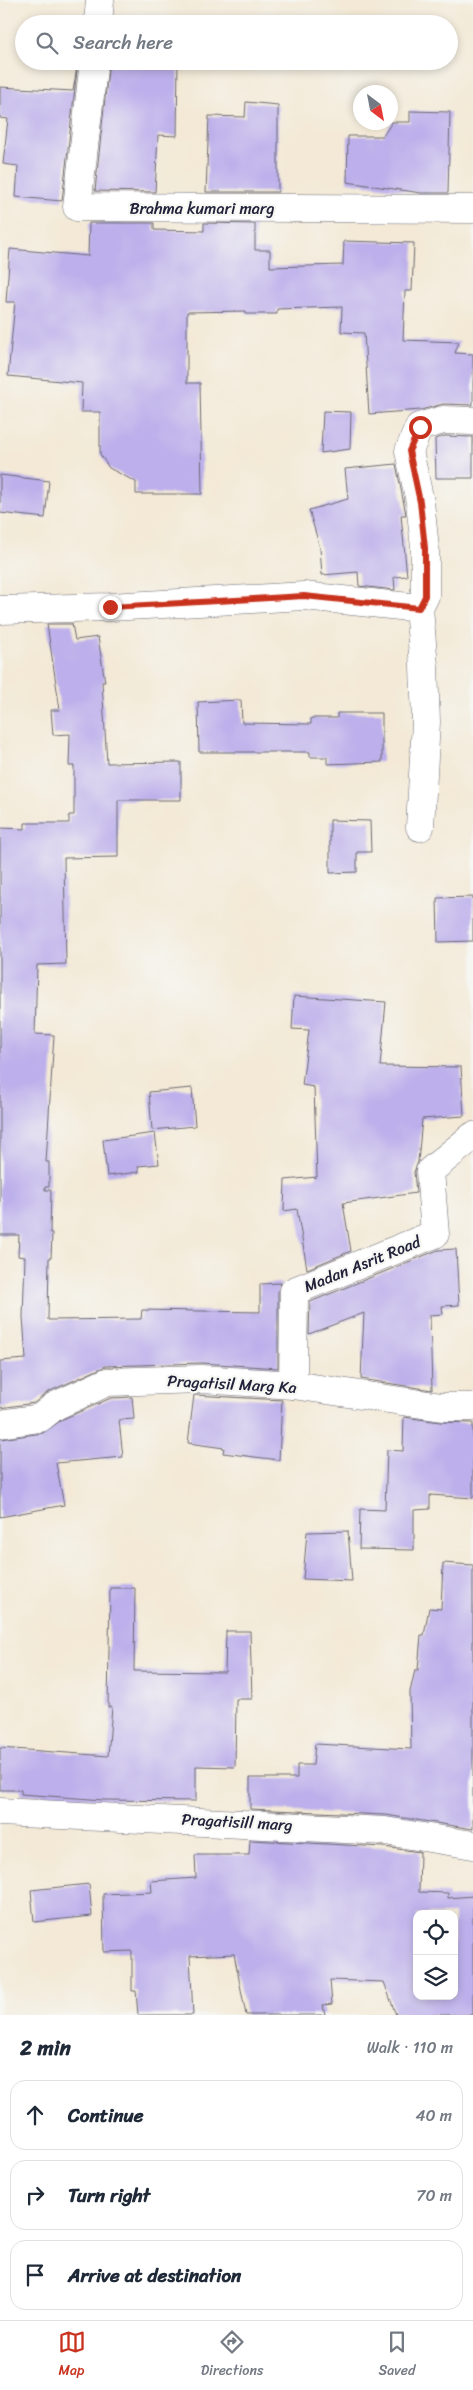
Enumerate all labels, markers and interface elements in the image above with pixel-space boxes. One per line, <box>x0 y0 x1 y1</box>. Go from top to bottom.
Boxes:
search box <box>15 15 458 70</box>
text: Search here <box>73 26 173 59</box>
icon: search <box>33 29 61 57</box>
north arrow <box>353 85 398 130</box>
street label: Brahma kumari marg <box>129 194 275 223</box>
route start <box>409 416 432 439</box>
route end <box>99 596 122 619</box>
street label: Madan Asrit Road <box>299 1227 426 1301</box>
street label: Pragatisil Marg Ka <box>167 1366 297 1402</box>
street label: Pragatisill marg <box>181 1805 293 1839</box>
map controls <box>413 1910 458 2000</box>
button: locate <box>413 1910 458 1955</box>
button: layers <box>413 1955 458 2000</box>
text: 2 min <box>20 2029 71 2067</box>
text: Walk · 110 m <box>367 2033 453 2062</box>
text: Continue <box>68 2099 144 2132</box>
icon: ahead <box>21 2101 49 2129</box>
text: 40 m <box>415 2101 452 2130</box>
text: Turn right <box>68 2179 150 2212</box>
icon: right <box>21 2181 49 2209</box>
text: 70 m <box>416 2181 452 2210</box>
text: Arrive at destination <box>68 2259 241 2292</box>
icon: arrive <box>21 2261 49 2289</box>
tab: Map <box>58 2328 86 2383</box>
tab: Directions <box>201 2328 263 2383</box>
tab: Saved <box>379 2328 415 2383</box>

